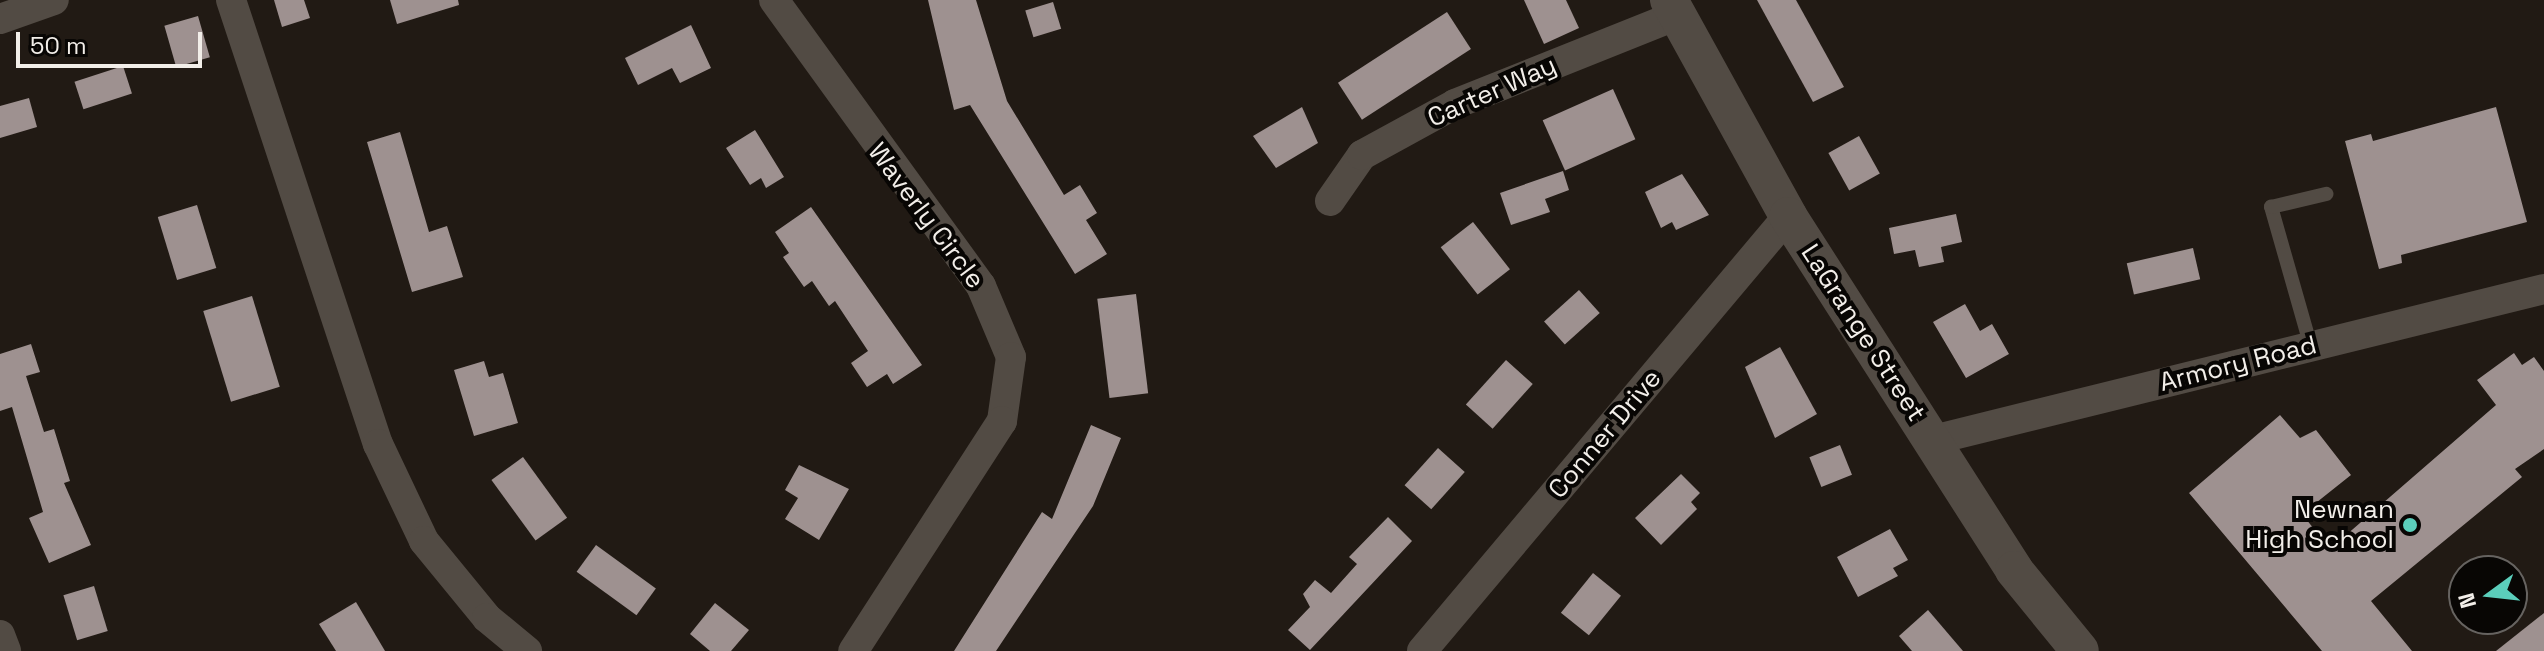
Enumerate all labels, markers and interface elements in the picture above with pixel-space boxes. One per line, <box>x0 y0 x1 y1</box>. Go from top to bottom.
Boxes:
scale bar <box>20 16 206 66</box>
text: 50 m <box>30 30 87 61</box>
street label: Carter Way <box>1423 50 1561 134</box>
street label: Waverly Circle <box>861 137 991 295</box>
street label: LaGrange Street <box>1794 239 1932 427</box>
street label: Armory Road <box>2156 329 2320 399</box>
street label: Conner Drive <box>1542 363 1668 505</box>
place label: Newnan High School <box>2245 494 2394 556</box>
marker: Newnan High School <box>2401 516 2419 534</box>
north arrow <box>2448 555 2528 635</box>
text: N <box>2451 590 2482 611</box>

